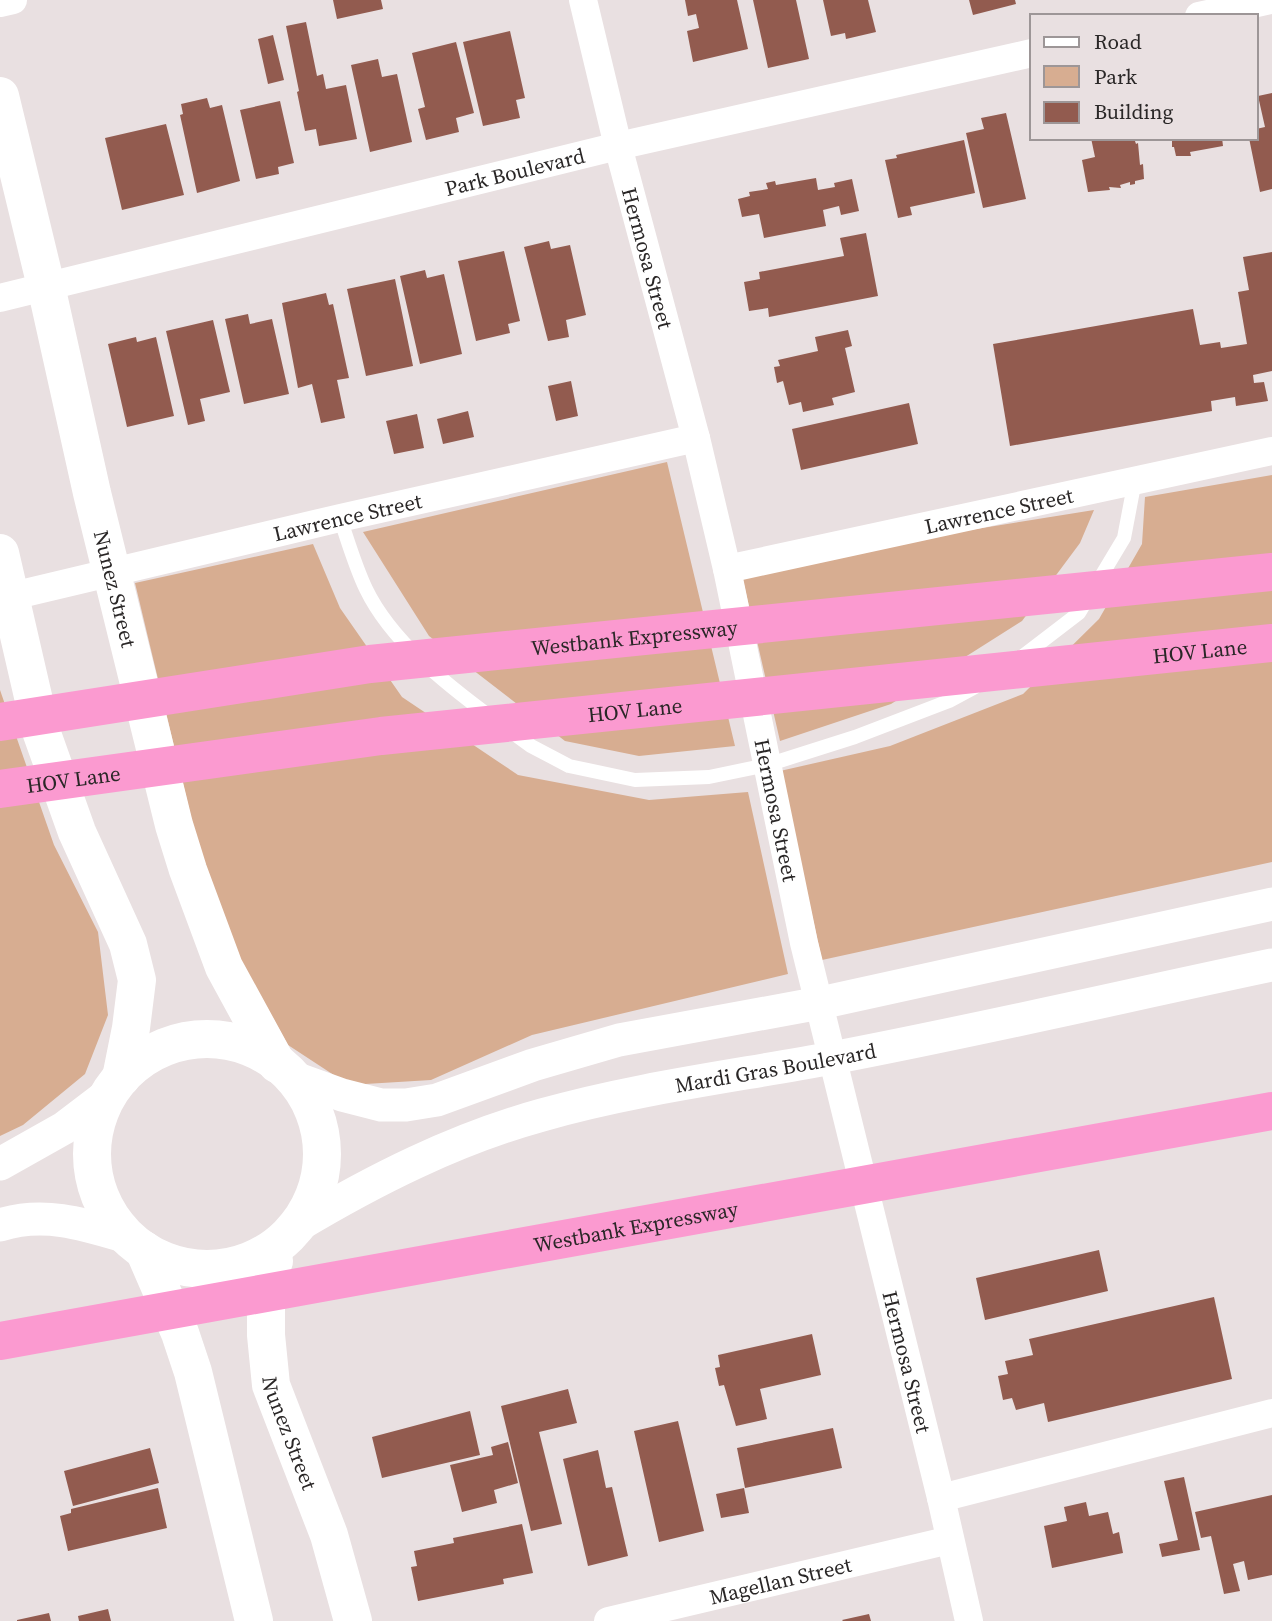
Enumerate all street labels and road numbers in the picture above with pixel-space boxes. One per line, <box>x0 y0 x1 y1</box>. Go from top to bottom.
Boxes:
street label: Park Boulevard <box>442 140 588 203</box>
street label: Hermosa Street <box>615 184 681 332</box>
street label: Lawrence Street <box>922 480 1076 540</box>
street label: Lawrence Street <box>270 486 424 548</box>
street label: Nunez Street <box>87 527 144 650</box>
street label: Westbank Expressway <box>529 612 739 662</box>
street label: HOV Lane <box>1151 631 1249 670</box>
street label: HOV Lane <box>586 690 684 729</box>
street label: Hermosa Street <box>748 736 805 884</box>
street label: HOV Lane <box>24 758 122 800</box>
street label: Mardi Gras Boulevard <box>672 1035 878 1099</box>
street label: Westbank Expressway <box>531 1193 741 1259</box>
street label: Hermosa Street <box>876 1288 939 1436</box>
street label: Nunez Street <box>256 1375 325 1494</box>
street label: Magellan Street <box>706 1549 854 1611</box>

